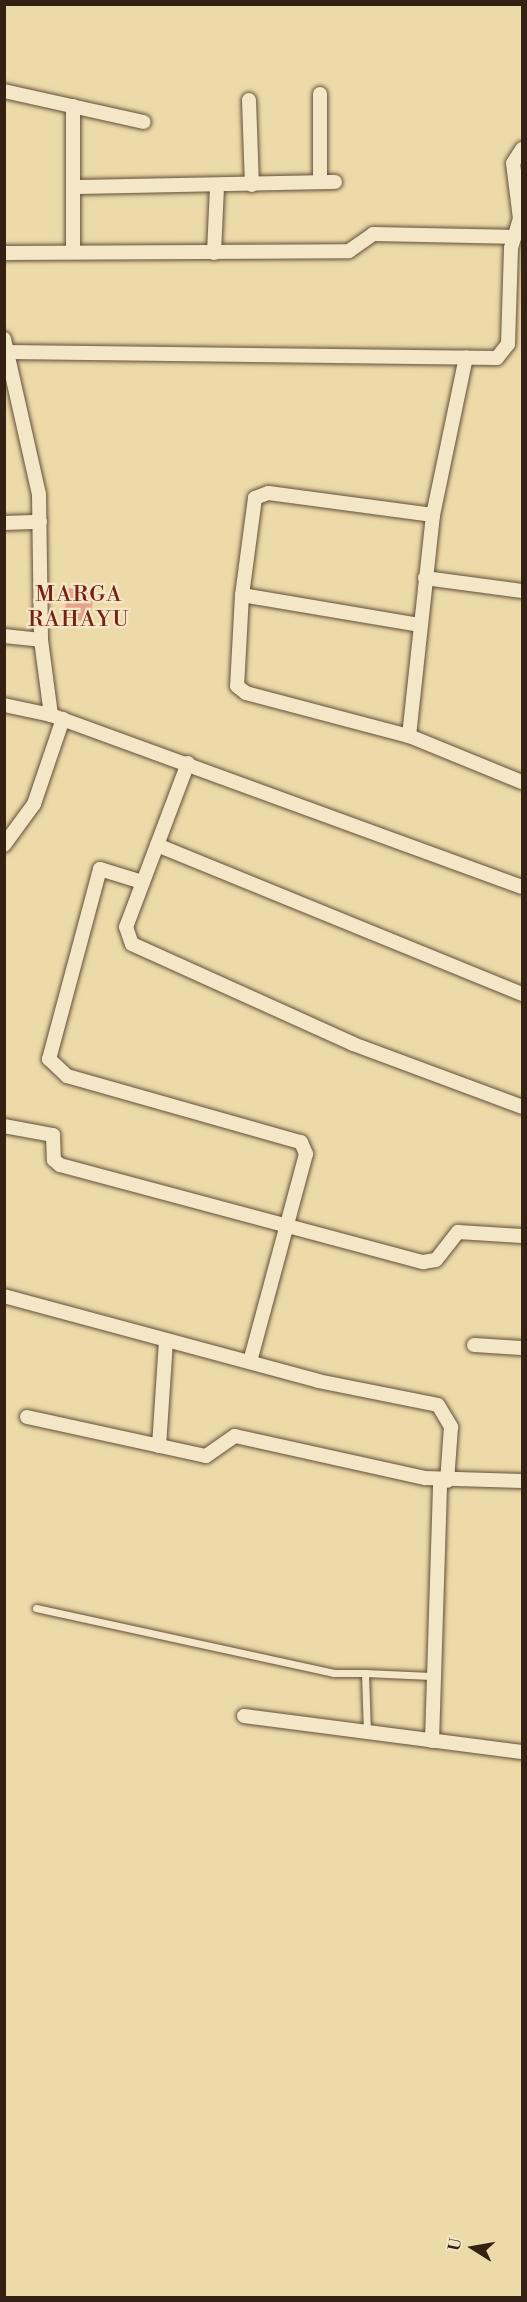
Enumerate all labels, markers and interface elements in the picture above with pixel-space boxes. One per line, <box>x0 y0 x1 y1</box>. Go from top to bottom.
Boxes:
district label: MARGA RAHAYU <box>28 581 130 632</box>
north arrow <box>443 2218 503 2278</box>
text: U <box>444 2237 466 2253</box>

